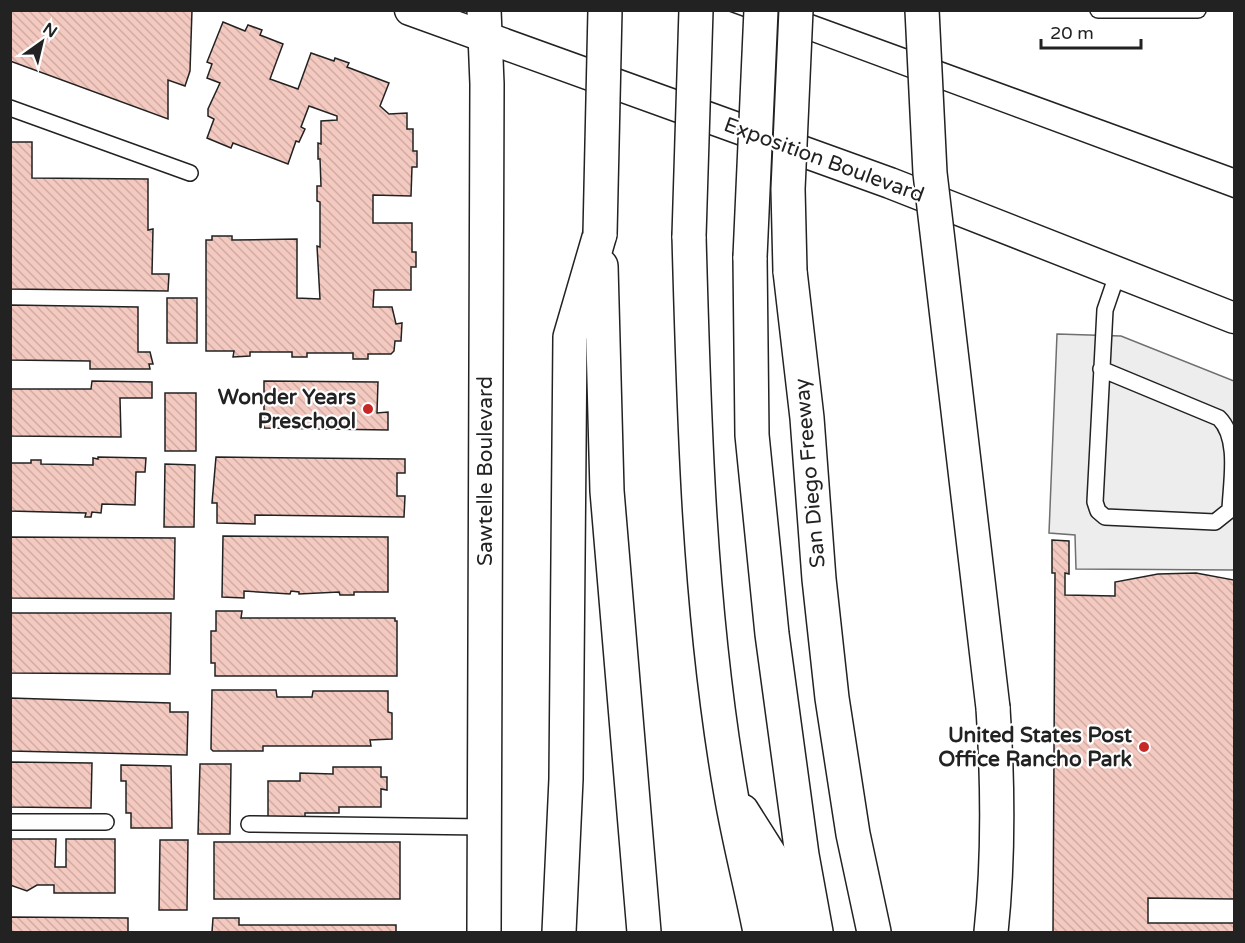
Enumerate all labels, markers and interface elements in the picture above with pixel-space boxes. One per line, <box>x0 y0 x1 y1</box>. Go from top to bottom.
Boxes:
north arrow <box>12 12 72 72</box>
scale bar <box>1041 12 1142 50</box>
text: N <box>39 19 61 42</box>
text: 20 m <box>1050 22 1094 44</box>
street label: Exposition Boulevard <box>721 112 927 208</box>
street label: Sawtelle Boulevard <box>473 376 498 566</box>
street label: San Diego Freeway <box>789 377 831 569</box>
place label: Wonder Years Preschool <box>218 385 356 434</box>
marker: Wonder Years Preschool <box>361 402 375 416</box>
place label: United States Post Office Rancho Park <box>938 723 1133 772</box>
marker: United States Post Office Rancho Park <box>1137 740 1151 754</box>

